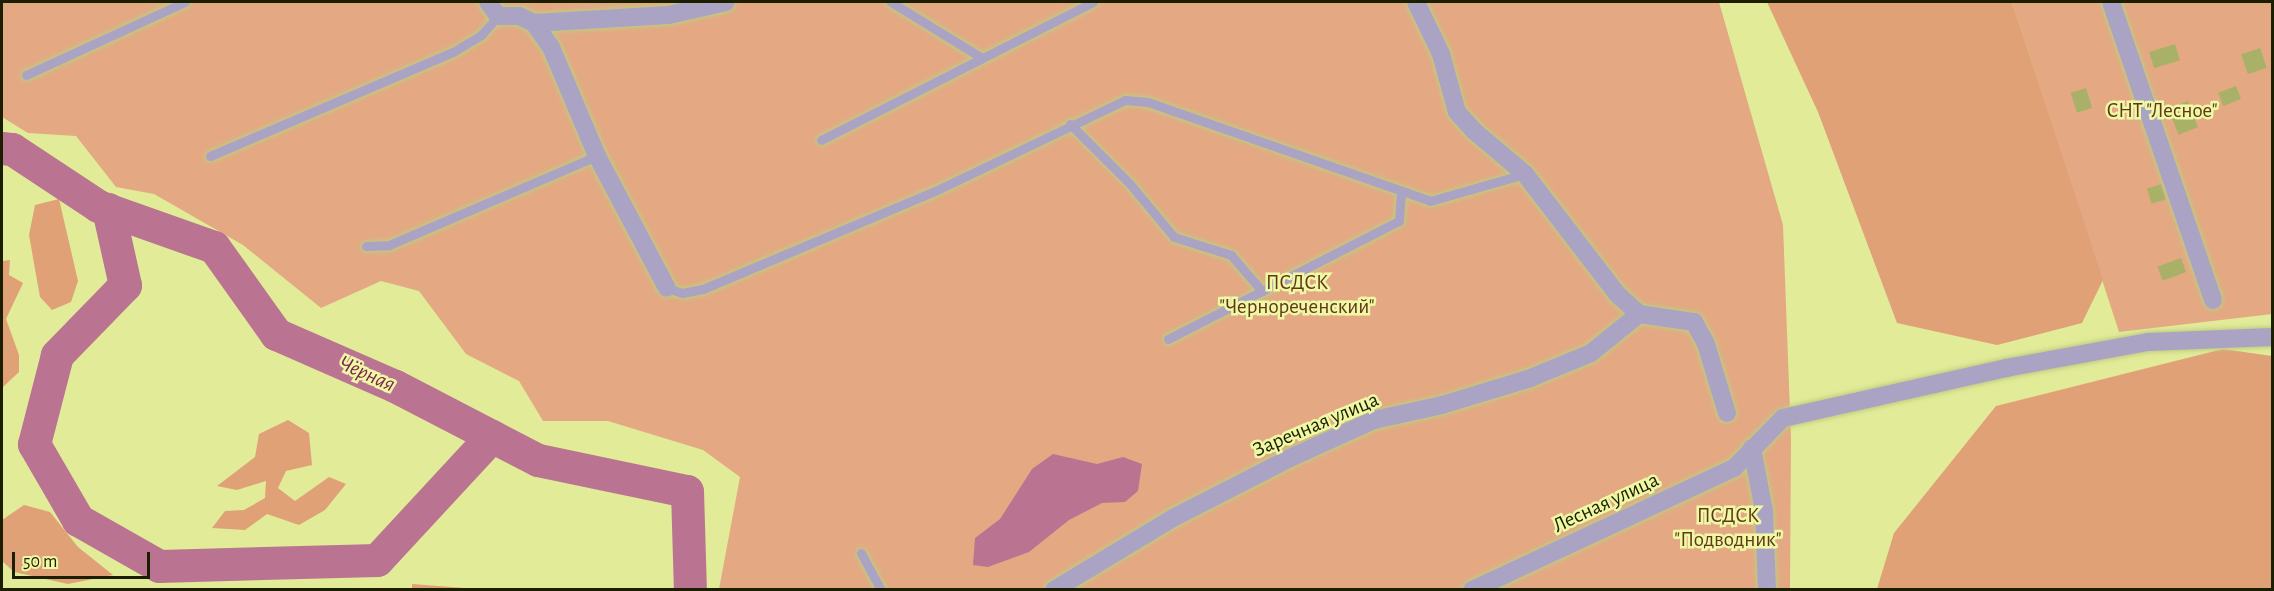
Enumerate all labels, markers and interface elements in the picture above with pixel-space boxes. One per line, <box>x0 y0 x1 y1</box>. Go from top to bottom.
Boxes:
park label: СНТ "Лесное" <box>2106 98 2218 124</box>
park label: ПСДСК "Чернореченский" <box>1219 270 1375 320</box>
water label: Чёрная <box>335 350 399 398</box>
street label: Заречная улица <box>1249 387 1383 463</box>
street label: Лесная улица <box>1549 468 1663 538</box>
park label: ПСДСК "Подводник" <box>1674 503 1782 553</box>
scale bar <box>15 540 153 578</box>
text: 50 m <box>23 553 57 571</box>

